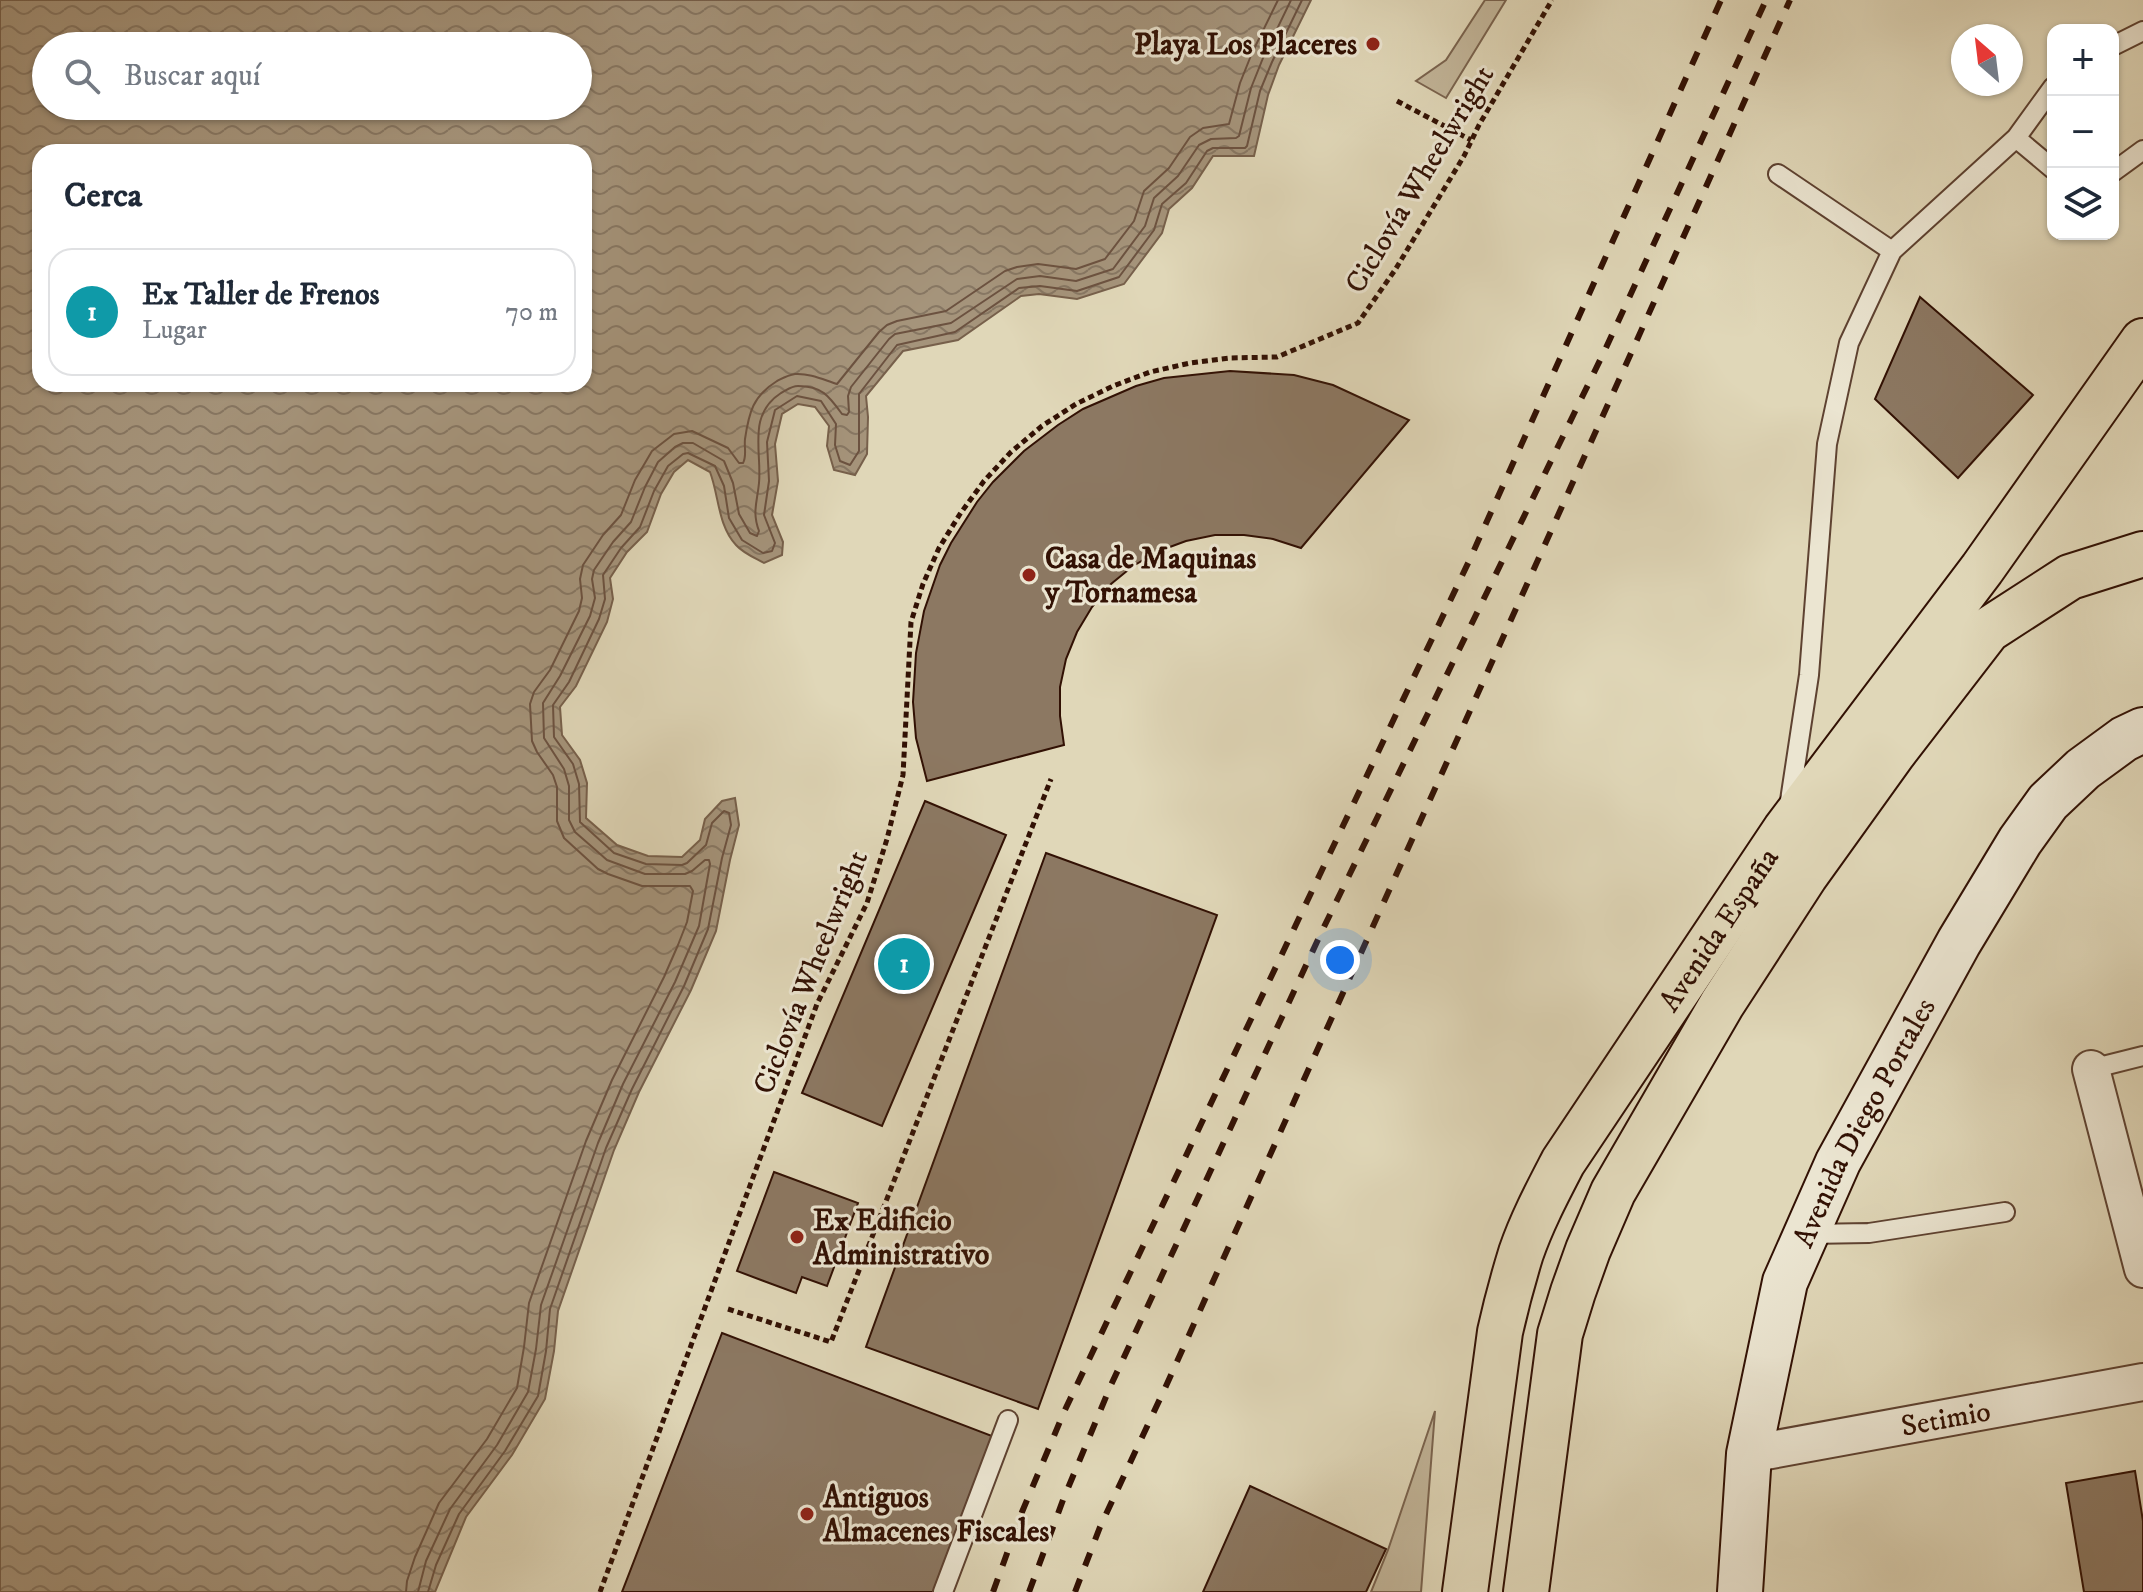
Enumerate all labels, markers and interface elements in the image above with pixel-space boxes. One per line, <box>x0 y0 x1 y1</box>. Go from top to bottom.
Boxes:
north arrow <box>1951 24 2023 96</box>
map controls <box>2047 24 2119 240</box>
button: + <box>2047 24 2119 96</box>
place label: Playa Los Placeres <box>1134 27 1357 64</box>
search box <box>32 32 592 120</box>
marker: Playa Los Placeres <box>1364 35 1382 53</box>
icon: search <box>60 54 104 98</box>
text: Buscar aquí <box>124 58 261 95</box>
street label: Ciclovía Wheelwright <box>1338 59 1503 301</box>
button: − <box>2047 96 2119 168</box>
button: layers <box>2047 168 2119 240</box>
text: Cerca <box>64 175 142 217</box>
text: Ex Taller de Frenos <box>142 277 380 314</box>
text: 1 <box>87 296 97 329</box>
text: 70 m <box>505 296 558 329</box>
text: Lugar <box>142 314 207 347</box>
place label: Casa de Maquinas y Tornamesa <box>1044 541 1256 612</box>
marker: Casa de Maquinas y Tornamesa <box>1020 566 1038 584</box>
street label: Avenida España <box>1652 841 1788 1019</box>
street label: Ciclovía Wheelwright <box>746 845 877 1100</box>
pin: 1 <box>878 934 930 994</box>
your location <box>1320 940 1360 980</box>
street label: Avenida Diego Portales <box>1786 992 1945 1254</box>
place label: Ex Edificio Administrativo <box>812 1203 989 1274</box>
marker: Ex Edificio Administrativo <box>788 1228 806 1246</box>
street label: Setimio <box>1898 1393 1994 1446</box>
place label: Antiguos Almacenes Fiscales <box>822 1480 1049 1551</box>
marker: Antiguos Almacenes Fiscales <box>798 1505 816 1523</box>

